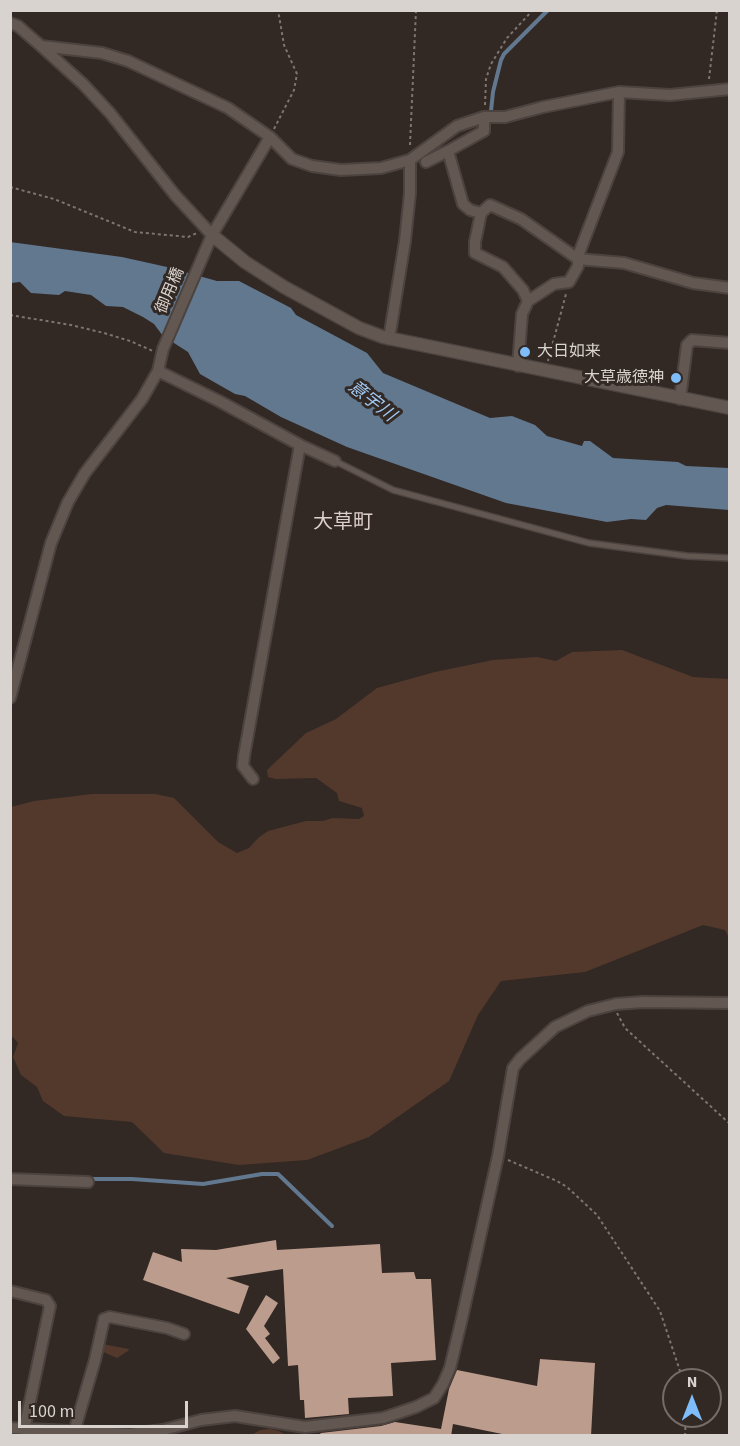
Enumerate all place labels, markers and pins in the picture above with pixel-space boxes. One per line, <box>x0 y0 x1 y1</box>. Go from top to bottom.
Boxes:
place label: 大日如来 <box>537 342 601 362</box>
marker: 大日如来 <box>518 345 532 359</box>
place label: 大草歳徳神 <box>584 368 664 388</box>
marker: 大草歳徳神 <box>669 371 683 385</box>

